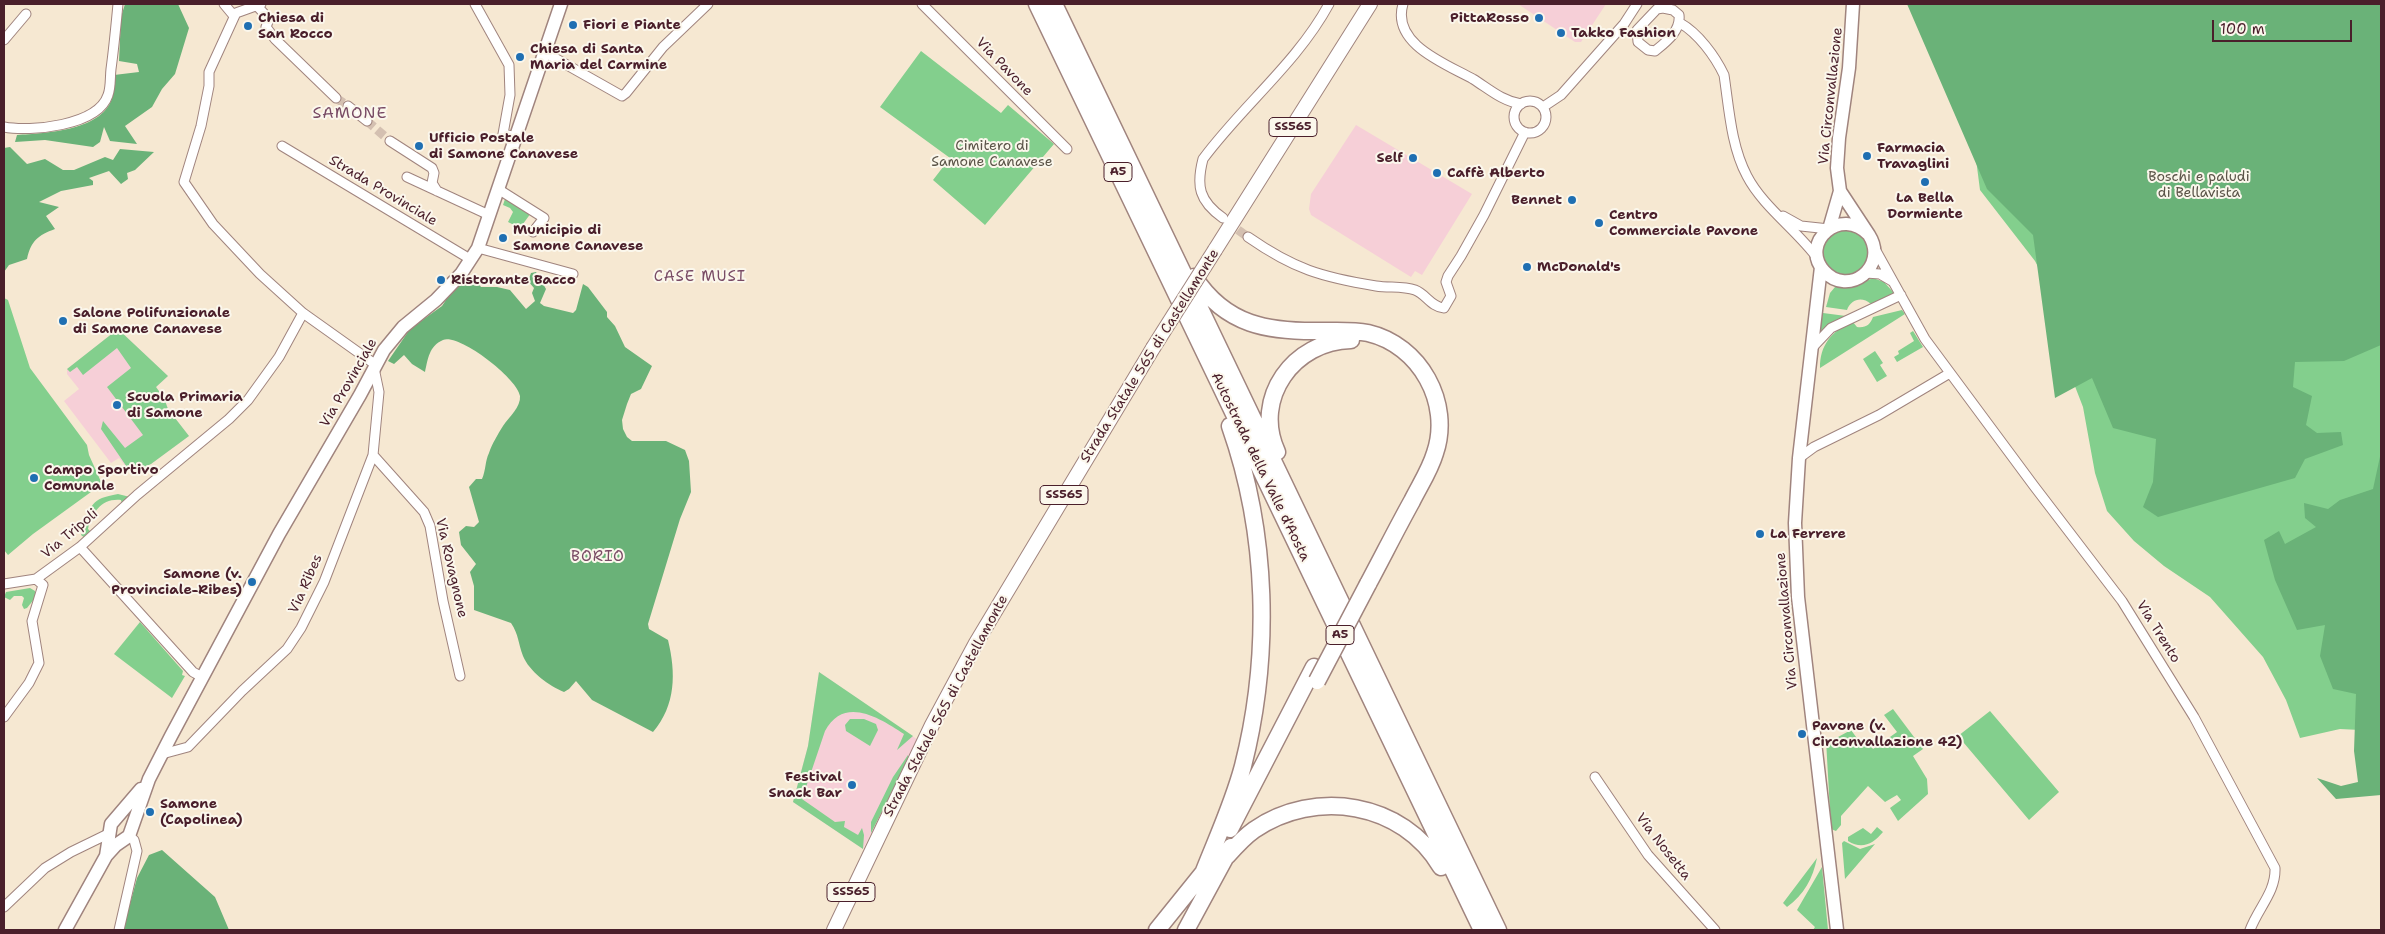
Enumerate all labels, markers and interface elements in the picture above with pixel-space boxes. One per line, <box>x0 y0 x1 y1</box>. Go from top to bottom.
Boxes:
place label: Chiesa di San Rocco <box>258 10 333 42</box>
place label: PittaRosso <box>1450 10 1529 26</box>
scale bar <box>2215 10 2355 42</box>
marker: PittaRosso <box>1533 12 1545 24</box>
place label: Fiori e Piante <box>583 17 681 33</box>
marker: Fiori e Piante <box>567 19 579 31</box>
text: 100 m <box>2220 19 2265 39</box>
marker: Chiesa di San Rocco <box>242 20 254 32</box>
place label: Takko Fashion <box>1571 25 1676 41</box>
marker: Takko Fashion <box>1555 27 1567 39</box>
street label: Via Circonvallazione <box>1815 27 1847 165</box>
street label: Via Pavone <box>972 34 1036 100</box>
place label: Chiesa di Santa Maria del Carmine <box>530 41 667 74</box>
marker: Chiesa di Santa Maria del Carmine <box>514 51 526 63</box>
district label: SAMONE <box>312 104 388 124</box>
road number: SS565 <box>1269 118 1317 136</box>
place label: Ufficio Postale di Samone Canavese <box>429 130 578 162</box>
park label: Cimitero di Samone Canavese <box>931 138 1053 170</box>
marker: Ufficio Postale di Samone Canavese <box>413 140 425 152</box>
place label: Farmacia Travaglini <box>1877 140 1949 172</box>
place label: Self <box>1376 150 1403 166</box>
marker: Farmacia Travaglini <box>1861 150 1873 162</box>
street label: Strada Provinciale <box>326 152 440 230</box>
marker: Self <box>1407 152 1419 164</box>
road number: A5 <box>1104 162 1132 182</box>
place label: Caffè Alberto <box>1447 165 1545 181</box>
marker: Caffè Alberto <box>1431 167 1443 179</box>
park label: Boschi e paludi di Bellavista <box>2148 169 2250 202</box>
marker: La Bella Dormiente <box>1919 176 1931 188</box>
place label: La Bella Dormiente <box>1887 190 1963 222</box>
place label: Bennet <box>1511 192 1562 208</box>
marker: Bennet <box>1566 194 1578 206</box>
place label: Centro Commerciale Pavone <box>1609 207 1758 240</box>
marker: Centro Commerciale Pavone <box>1593 217 1605 229</box>
place label: Municipio di Samone Canavese <box>513 222 644 254</box>
marker: Municipio di Samone Canavese <box>497 232 509 244</box>
street label: Strada Statale 565 di Castellamonte <box>1077 246 1223 466</box>
place label: McDonald's <box>1537 259 1621 275</box>
marker: McDonald's <box>1521 261 1533 273</box>
district label: CASE MUSI <box>653 268 747 286</box>
place label: Ristorante Bacco <box>451 272 576 288</box>
marker: Ristorante Bacco <box>435 274 447 286</box>
place label: Salone Polifunzionale di Samone Canavese <box>73 305 230 338</box>
marker: Salone Polifunzionale di Samone Canavese <box>57 315 69 327</box>
street label: Via Provinciale <box>317 336 381 430</box>
street label: Autostrada della Valle d'Aosta <box>1207 370 1313 564</box>
place label: Scuola Primaria di Samone <box>127 389 243 422</box>
marker: Scuola Primaria di Samone <box>111 399 123 411</box>
place label: Campo Sportivo Comunale <box>44 462 159 494</box>
marker: Campo Sportivo Comunale <box>28 472 40 484</box>
road number: SS565 <box>1040 486 1088 504</box>
street label: Via Tripoli <box>38 506 102 562</box>
street label: Via Rovagnone <box>431 516 471 620</box>
place label: La Ferrere <box>1770 526 1846 542</box>
marker: La Ferrere <box>1754 528 1766 540</box>
district label: BORIO <box>570 548 626 566</box>
street label: Via Ribes <box>286 552 326 616</box>
street label: Via Circonvallazione <box>1773 552 1801 690</box>
place label: Samone (v. Provinciale-Ribes) <box>111 566 242 598</box>
marker: Samone (v. Provinciale-Ribes) <box>246 576 258 588</box>
street label: Strada Statale 565 di Castellamonte <box>880 592 1012 820</box>
street label: Via Trento <box>2132 598 2184 666</box>
road number: A5 <box>1326 626 1354 644</box>
place label: Pavone (v. Circonvallazione 42) <box>1812 718 1962 750</box>
marker: Pavone (v. Circonvallazione 42) <box>1796 728 1808 740</box>
place label: Festival Snack Bar <box>769 769 842 802</box>
marker: Festival Snack Bar <box>846 779 858 791</box>
place label: Samone (Capolinea) <box>160 796 243 829</box>
marker: Samone (Capolinea) <box>144 806 156 818</box>
street label: Via Nosetta <box>1632 810 1694 884</box>
road number: SS565 <box>827 882 875 902</box>

